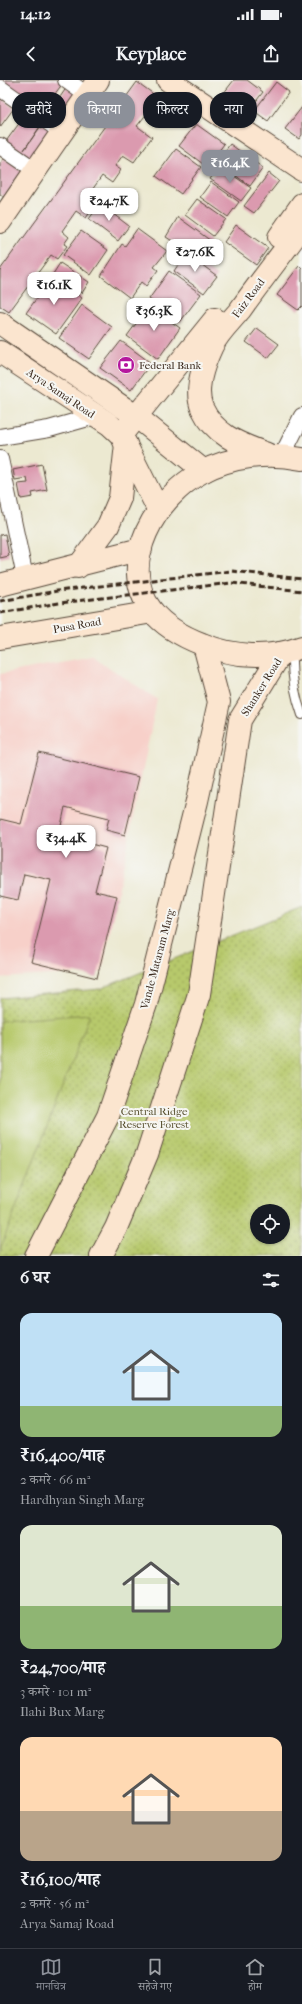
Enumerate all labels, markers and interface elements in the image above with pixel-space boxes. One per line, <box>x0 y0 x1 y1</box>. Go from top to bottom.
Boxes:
text: 14:12 <box>20 5 51 23</box>
icon: back <box>20 43 42 65</box>
icon: share <box>260 43 282 65</box>
text: Keyplace <box>116 44 186 65</box>
chip: खरीदें <box>12 92 66 128</box>
chip: किराया <box>74 92 135 128</box>
chip: फ़िल्टर <box>143 92 202 128</box>
chip: नया <box>210 92 257 128</box>
pin: ₹16.4K <box>197 150 263 184</box>
text: ₹16.4K <box>211 155 249 170</box>
pin: ₹24.7K <box>76 188 142 222</box>
text: ₹24.7K <box>89 193 129 208</box>
pin: ₹27.6K <box>162 239 228 273</box>
text: ₹27.6K <box>175 244 215 259</box>
pin: ₹16.1K <box>21 272 87 306</box>
street label: Faiz Road <box>229 275 268 321</box>
text: ₹16.1K <box>36 277 72 292</box>
pin: ₹36.3K <box>121 298 187 332</box>
text: ₹36.3K <box>135 303 173 318</box>
bank icon: Federal Bank <box>116 355 136 375</box>
place label: Federal Bank <box>139 359 202 372</box>
street label: Arya Samaj Road <box>23 365 98 422</box>
street label: Pusa Road <box>52 615 103 636</box>
street label: Shanker Road <box>238 655 285 719</box>
pin: ₹34.4K <box>33 825 99 859</box>
text: ₹34.4K <box>46 830 86 845</box>
street label: Vande Mataram Marg <box>138 908 177 1011</box>
park label: Central Ridge Reserve Forest <box>119 1105 189 1131</box>
map controls <box>250 1204 290 1244</box>
button: locate <box>250 1204 290 1244</box>
text: 6 घर <box>20 1267 50 1287</box>
icon: filters <box>260 1269 282 1291</box>
icon: home <box>115 1339 187 1411</box>
text: ₹16,400/माह <box>20 1445 105 1465</box>
text: 2 कमरे · 66 m² <box>20 1472 90 1487</box>
text: Hardhyan Singh Marg <box>20 1492 144 1507</box>
icon: home <box>115 1551 187 1623</box>
text: ₹24,700/माह <box>20 1657 105 1677</box>
text: 3 कमरे · 101 m² <box>20 1684 91 1699</box>
text: Ilahi Bux Marg <box>20 1704 104 1719</box>
icon: home <box>115 1763 187 1835</box>
text: ₹16,100/माह <box>20 1869 100 1889</box>
text: 2 कमरे · 56 m² <box>20 1896 89 1911</box>
text: Arya Samaj Road <box>20 1916 114 1931</box>
tab: मानचित्र <box>36 1956 66 1997</box>
tab: सहेजे गए <box>138 1956 172 1997</box>
tab: होम <box>244 1956 266 1997</box>

